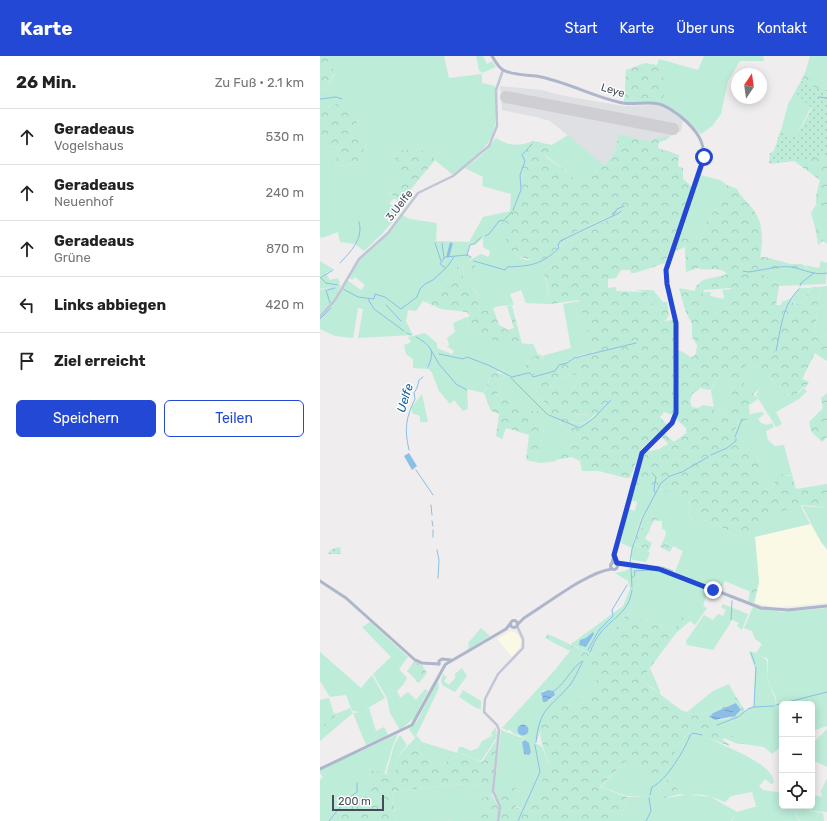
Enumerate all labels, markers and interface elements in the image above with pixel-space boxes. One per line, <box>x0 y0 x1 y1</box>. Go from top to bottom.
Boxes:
text: Karte <box>20 17 72 40</box>
text: Start <box>565 20 598 37</box>
text: Karte <box>620 20 654 37</box>
text: Über uns <box>676 20 735 37</box>
text: Kontakt <box>757 20 807 37</box>
north arrow <box>731 68 767 104</box>
text: 26 Min. <box>16 72 76 92</box>
text: Zu Fuß · 2.1 km <box>215 75 304 90</box>
street label: Leye <box>599 81 626 100</box>
text: Geradeaus <box>54 120 134 138</box>
icon: ahead <box>16 126 38 148</box>
text: 530 m <box>265 129 304 144</box>
text: Vogelshaus <box>54 138 124 153</box>
route start <box>695 148 713 166</box>
text: Geradeaus <box>54 176 134 194</box>
icon: ahead <box>16 182 38 204</box>
text: 240 m <box>265 185 304 200</box>
street label: 3.Uelfe <box>383 187 416 223</box>
text: Neuenhof <box>54 194 114 209</box>
text: Geradeaus <box>54 232 134 250</box>
icon: ahead <box>16 238 38 260</box>
text: 870 m <box>266 241 304 256</box>
text: Grüne <box>54 250 91 265</box>
icon: left <box>16 294 38 316</box>
text: Links abbiegen <box>54 296 166 314</box>
text: 420 m <box>265 297 304 312</box>
icon: arrive <box>16 350 38 372</box>
text: Ziel erreicht <box>54 352 146 370</box>
water label: Uelfe <box>394 382 416 414</box>
button: Speichern <box>16 400 156 437</box>
button: Teilen <box>164 400 304 437</box>
route end <box>704 581 722 599</box>
map controls <box>779 701 815 809</box>
button: + <box>779 701 815 737</box>
button: − <box>779 737 815 773</box>
button: locate <box>779 773 815 809</box>
scale bar <box>332 793 384 812</box>
text: 200 m <box>338 795 371 808</box>

